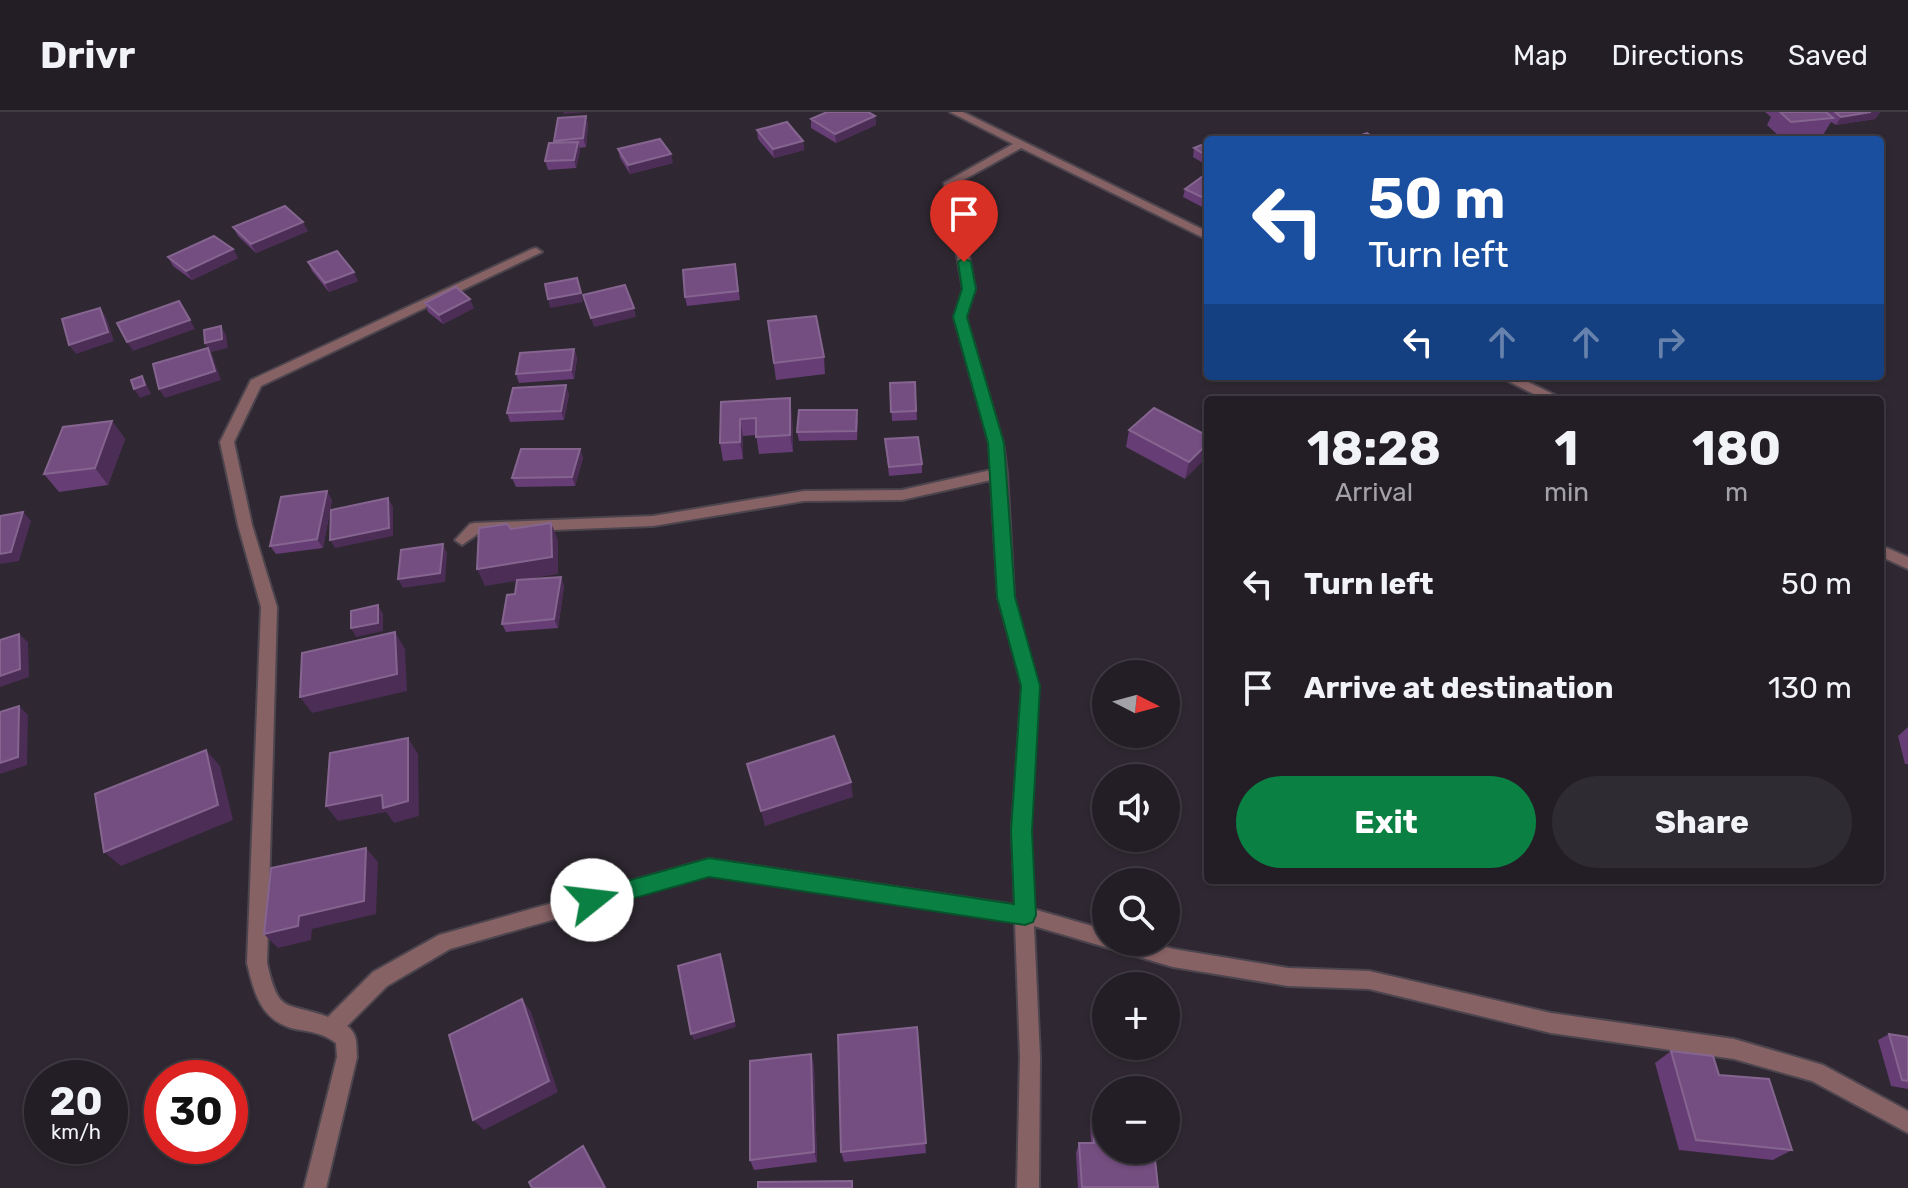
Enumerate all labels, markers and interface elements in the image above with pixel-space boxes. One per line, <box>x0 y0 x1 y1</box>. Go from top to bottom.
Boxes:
text: Drivr <box>40 32 135 78</box>
text: Map <box>1513 39 1567 72</box>
text: Directions <box>1611 39 1744 72</box>
text: Saved <box>1788 39 1868 72</box>
text: 50 m <box>1368 166 1505 232</box>
icon: left <box>1236 168 1340 272</box>
pin <box>930 180 998 262</box>
icon: arrive <box>942 192 986 236</box>
text: Turn left <box>1368 233 1509 276</box>
icon: left <box>1396 320 1440 364</box>
icon: ahead <box>1480 320 1524 364</box>
icon: ahead <box>1564 320 1608 364</box>
icon: right <box>1648 320 1692 364</box>
text: 18:28 <box>1307 420 1441 477</box>
text: 1 <box>1555 420 1578 477</box>
text: 180 <box>1692 420 1781 477</box>
text: Arrival <box>1335 477 1413 508</box>
text: min <box>1544 477 1589 508</box>
text: m <box>1725 477 1748 508</box>
icon: left <box>1236 562 1280 606</box>
text: Turn left <box>1304 566 1434 602</box>
text: 50 m <box>1781 566 1852 602</box>
north arrow <box>1092 660 1180 748</box>
map controls <box>1092 660 1180 1164</box>
icon: arrive <box>1236 666 1280 710</box>
text: Arrive at destination <box>1304 670 1614 706</box>
text: 130 m <box>1768 670 1852 706</box>
button: sound <box>1092 764 1180 852</box>
button: Exit <box>1236 776 1536 868</box>
button: Share <box>1552 776 1852 868</box>
position arrow <box>550 858 634 942</box>
button: search <box>1092 868 1180 956</box>
button: + <box>1092 972 1180 1060</box>
speed limit sign: 30 <box>144 1060 248 1164</box>
button: − <box>1092 1076 1180 1164</box>
text: 20 <box>49 1078 103 1125</box>
text: km/h <box>51 1120 101 1144</box>

